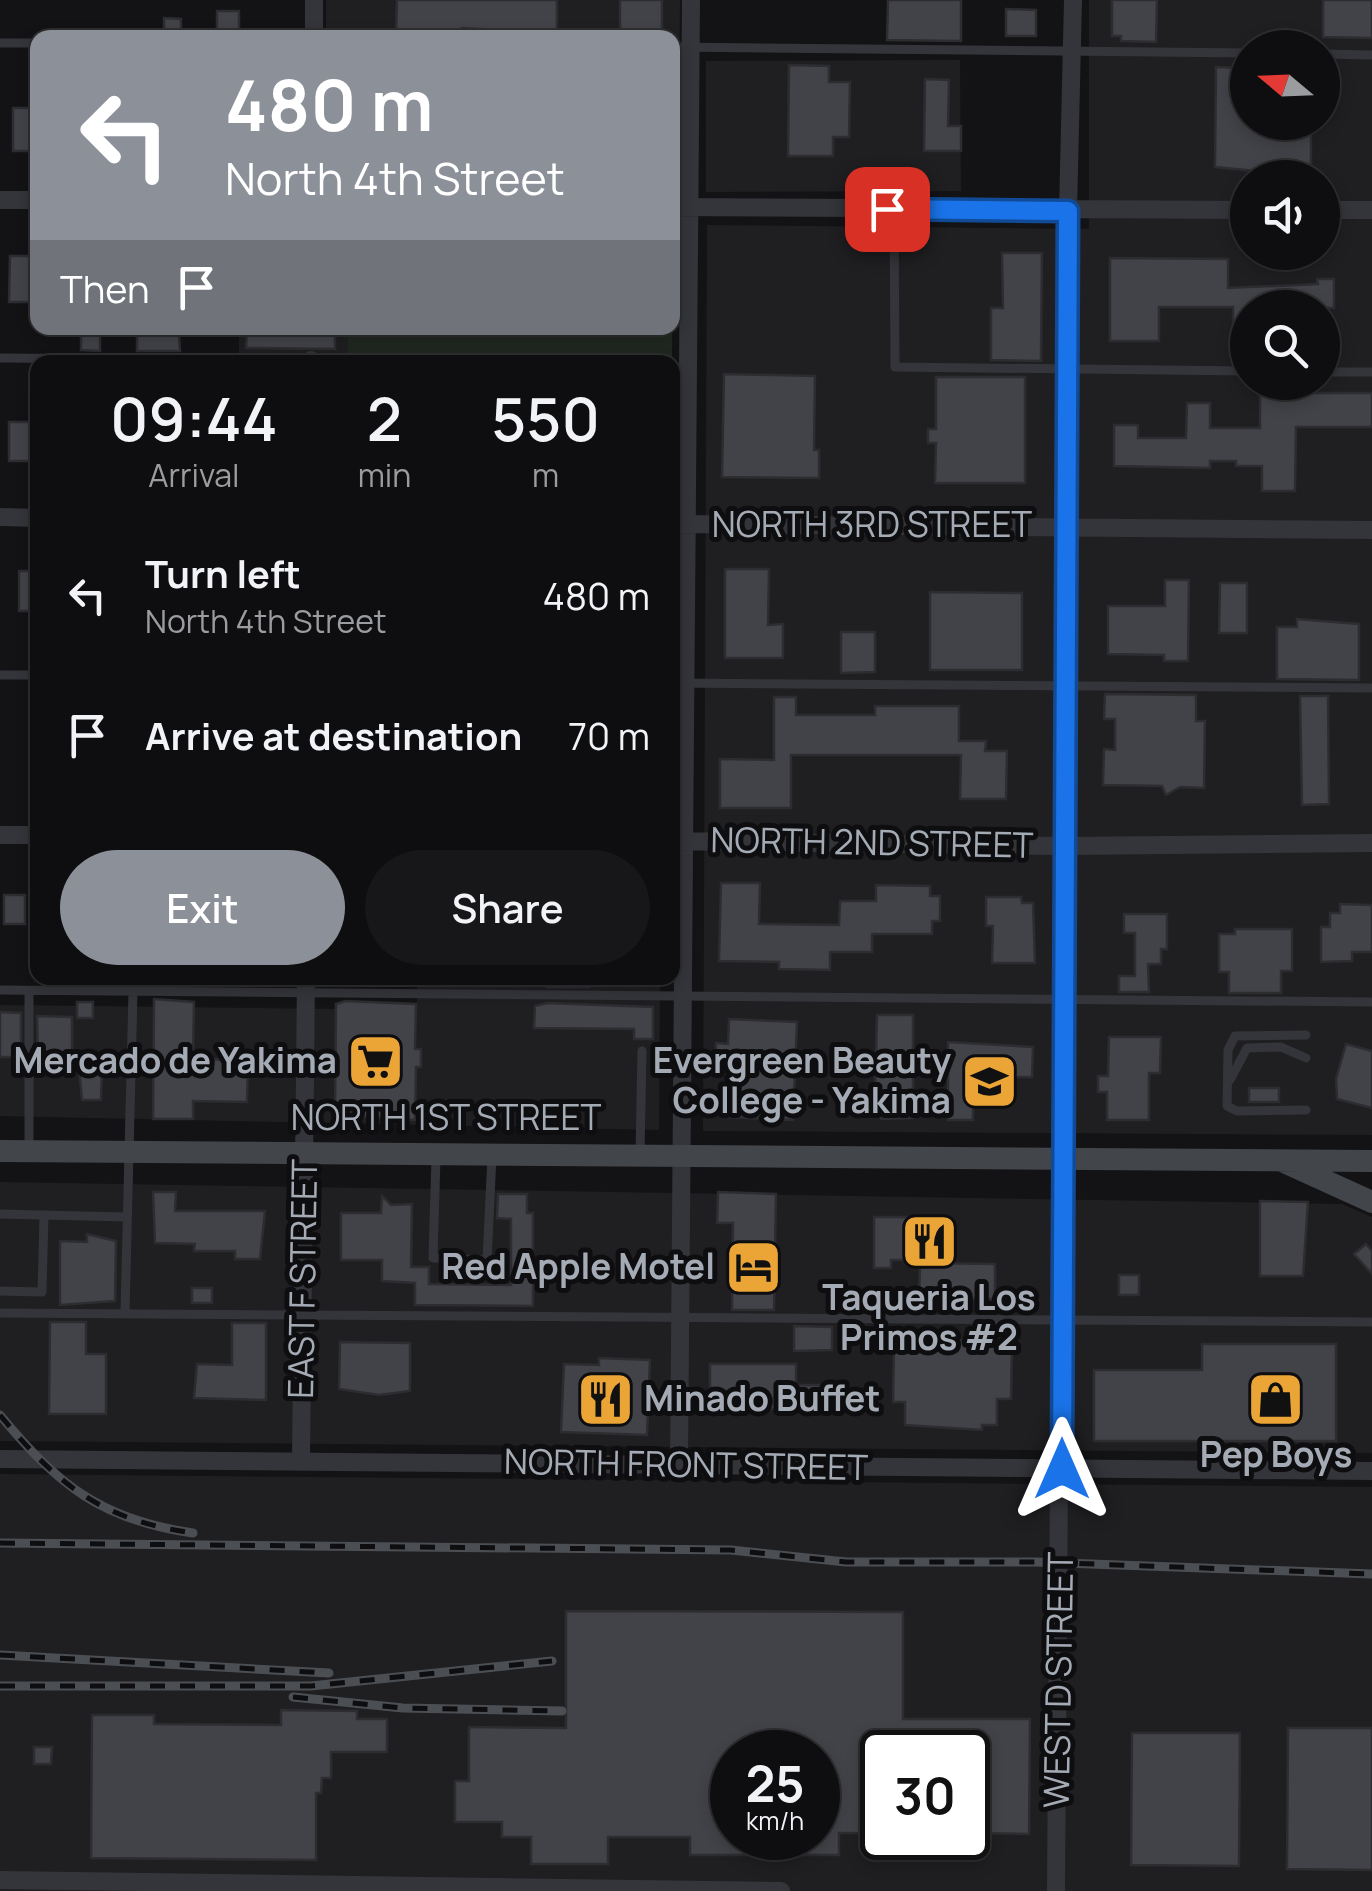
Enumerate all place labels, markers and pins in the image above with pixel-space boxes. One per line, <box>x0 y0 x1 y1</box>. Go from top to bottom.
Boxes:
pin <box>845 167 930 252</box>
supermarket icon: Mercado de Yakima <box>346 1031 406 1091</box>
place label: Mercado de Yakima <box>13 1036 337 1084</box>
place label: Evergreen Beauty College - Yakima <box>653 1036 951 1124</box>
school or university icon: Evergreen Beauty College - Yakima <box>960 1051 1020 1111</box>
restaurant icon: Taqueria Los Primos #2 <box>899 1212 959 1272</box>
hotel icon: Red Apple Motel <box>724 1237 784 1297</box>
place label: Red Apple Motel <box>441 1242 715 1290</box>
place label: Taqueria Los Primos #2 <box>822 1273 1036 1361</box>
restaurant icon: Minado Buffet <box>575 1369 635 1429</box>
shop icon: Pep Boys <box>1246 1369 1306 1429</box>
place label: Minado Buffet <box>644 1374 881 1422</box>
place label: Pep Boys <box>1200 1430 1352 1478</box>

